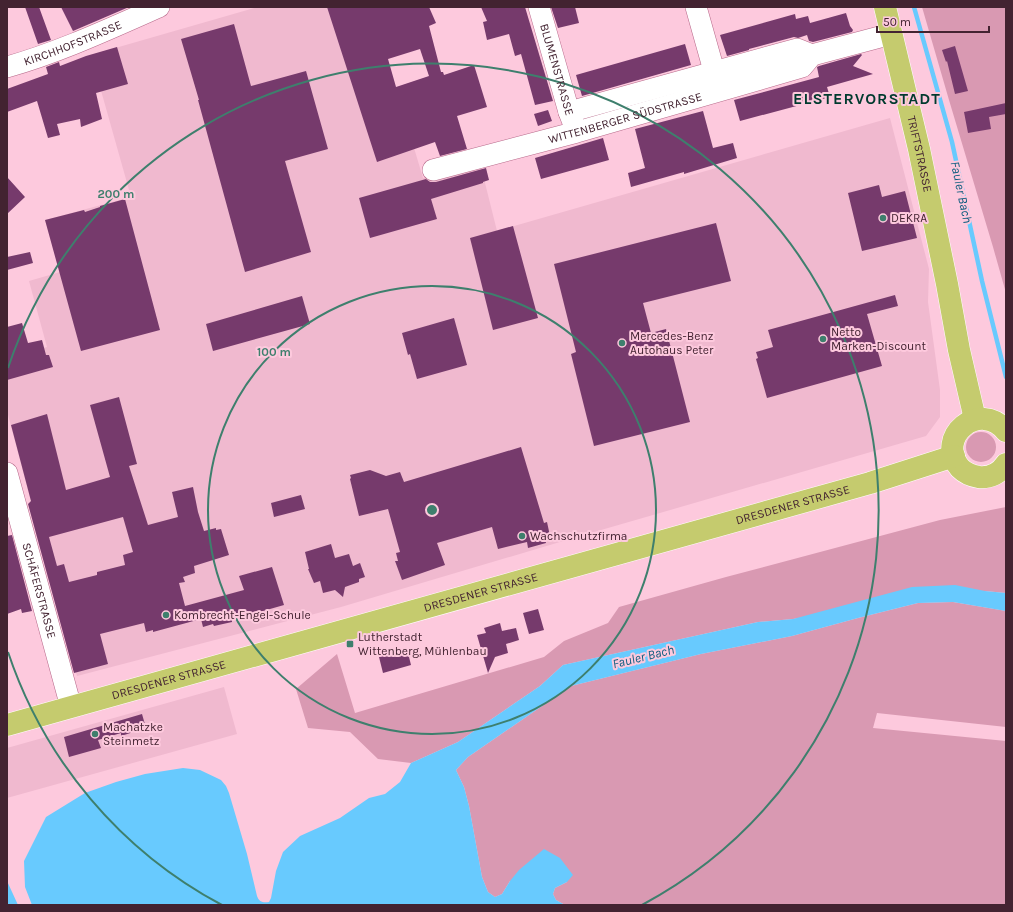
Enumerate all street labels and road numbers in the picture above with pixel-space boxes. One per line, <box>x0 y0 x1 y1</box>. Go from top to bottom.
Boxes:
street label: KIRCHHOFSTRASSE <box>22 17 124 69</box>
street label: BLUMENSTRASSE <box>537 22 577 117</box>
street label: WITTENBERGER SÜDSTRASSE <box>547 89 704 146</box>
street label: TRIFTSTRASSE <box>904 114 935 193</box>
street label: DRESDENER STRASSE <box>734 482 851 527</box>
street label: SCHÄFERSTRASSE <box>19 541 59 640</box>
street label: DRESDENER STRASSE <box>422 569 539 615</box>
street label: DRESDENER STRASSE <box>110 657 227 702</box>

